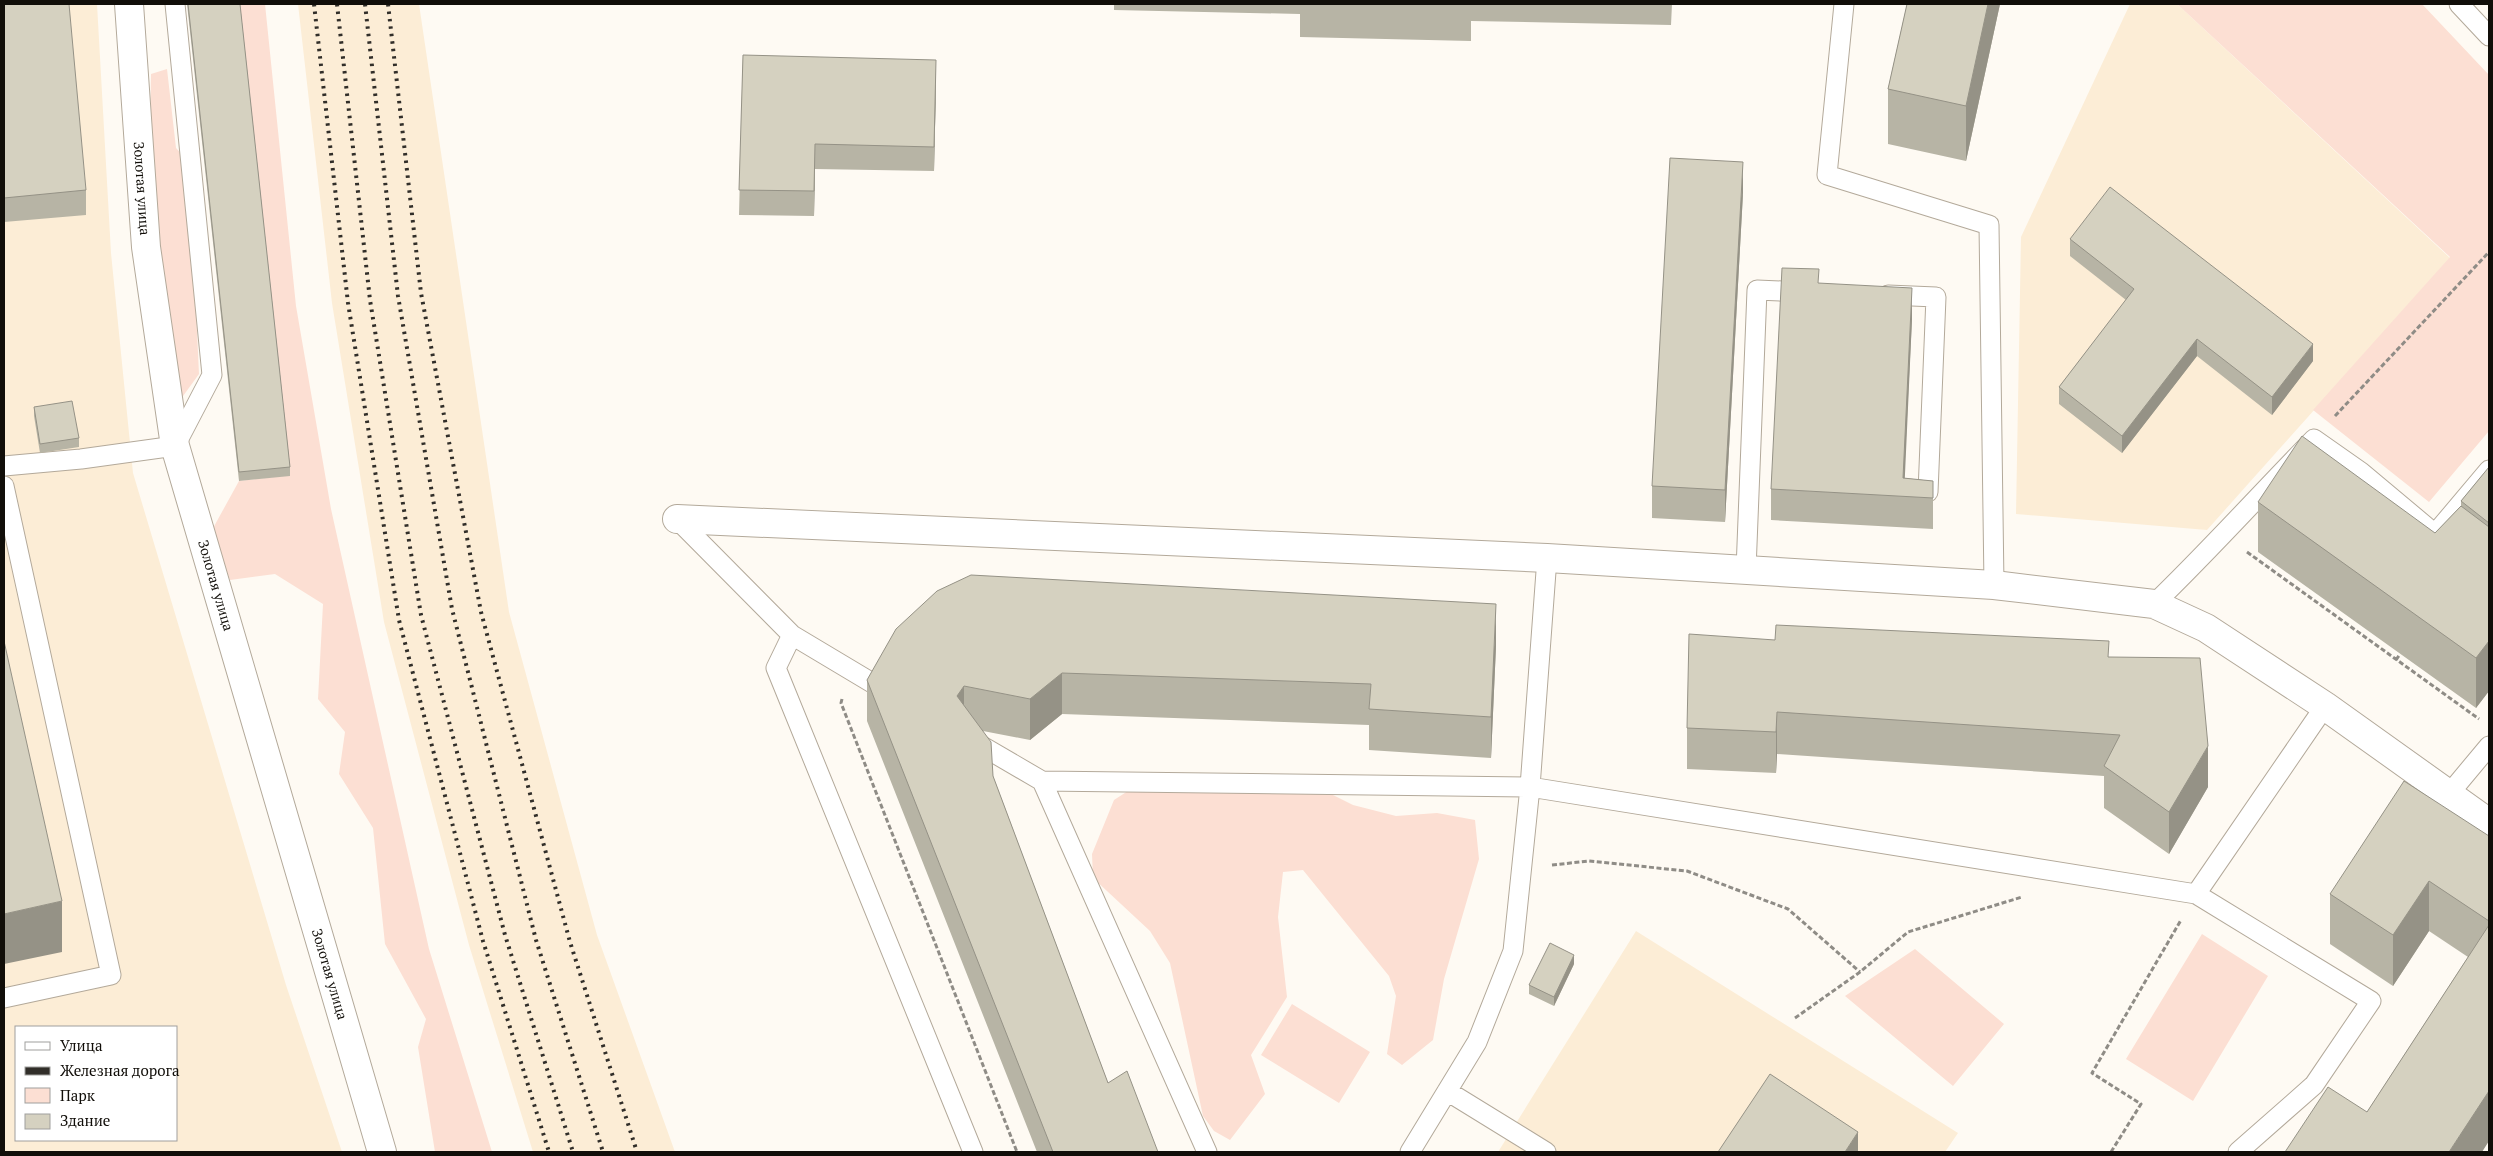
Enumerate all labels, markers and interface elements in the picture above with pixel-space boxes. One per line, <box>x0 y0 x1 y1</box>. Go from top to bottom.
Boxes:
street label: Золотая улица <box>130 141 155 236</box>
street label: Золотая улица <box>194 538 239 633</box>
street label: Золотая улица <box>308 926 353 1022</box>
legend <box>15 1026 178 1141</box>
text: Улица <box>60 1035 103 1055</box>
text: Железная дорога <box>60 1060 180 1080</box>
text: Парк <box>60 1085 96 1105</box>
text: Здание <box>60 1110 110 1130</box>

